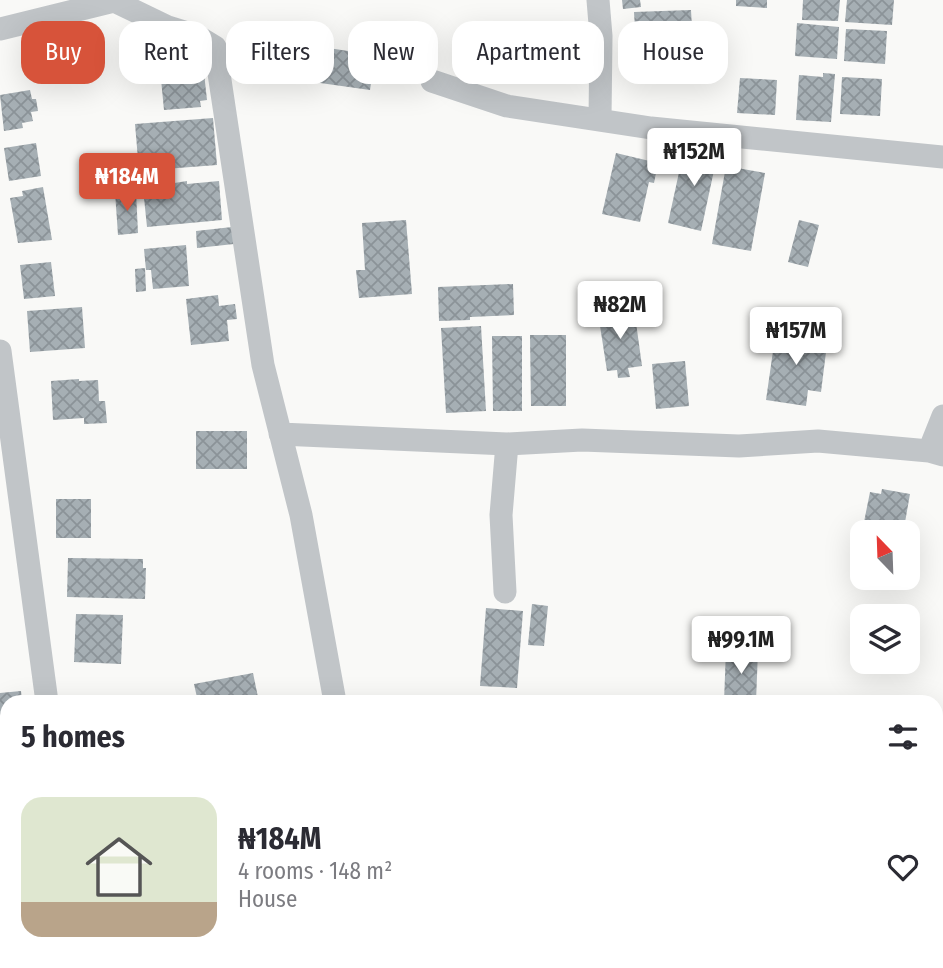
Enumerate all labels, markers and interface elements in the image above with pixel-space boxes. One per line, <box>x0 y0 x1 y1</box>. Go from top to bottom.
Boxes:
chip: Buy <box>21 21 105 84</box>
chip: Rent <box>119 21 212 84</box>
chip: Filters <box>226 21 334 84</box>
chip: New <box>348 21 438 84</box>
chip: Apartment <box>452 21 604 84</box>
chip: House <box>618 21 728 84</box>
pin: ₦152M <box>645 128 743 188</box>
text: ₦152M <box>663 137 725 165</box>
pin: ₦184M <box>78 154 176 213</box>
text: ₦184M <box>95 162 159 190</box>
pin: ₦82M <box>579 282 661 341</box>
text: ₦82M <box>594 290 646 318</box>
pin: ₦157M <box>747 308 845 367</box>
text: ₦157M <box>766 316 826 344</box>
north arrow <box>850 520 920 590</box>
map controls <box>850 520 920 674</box>
button: layers <box>850 604 920 674</box>
pin: ₦99.1M <box>684 616 798 676</box>
text: ₦99.1M <box>708 625 774 653</box>
icon: filters <box>884 718 922 756</box>
text: 5 homes <box>21 719 125 755</box>
text: ₦184M <box>238 821 321 857</box>
icon: home <box>77 825 161 909</box>
icon: heart <box>884 848 922 886</box>
text: 4 rooms · 148 m² <box>238 857 392 885</box>
text: House <box>238 885 297 913</box>

